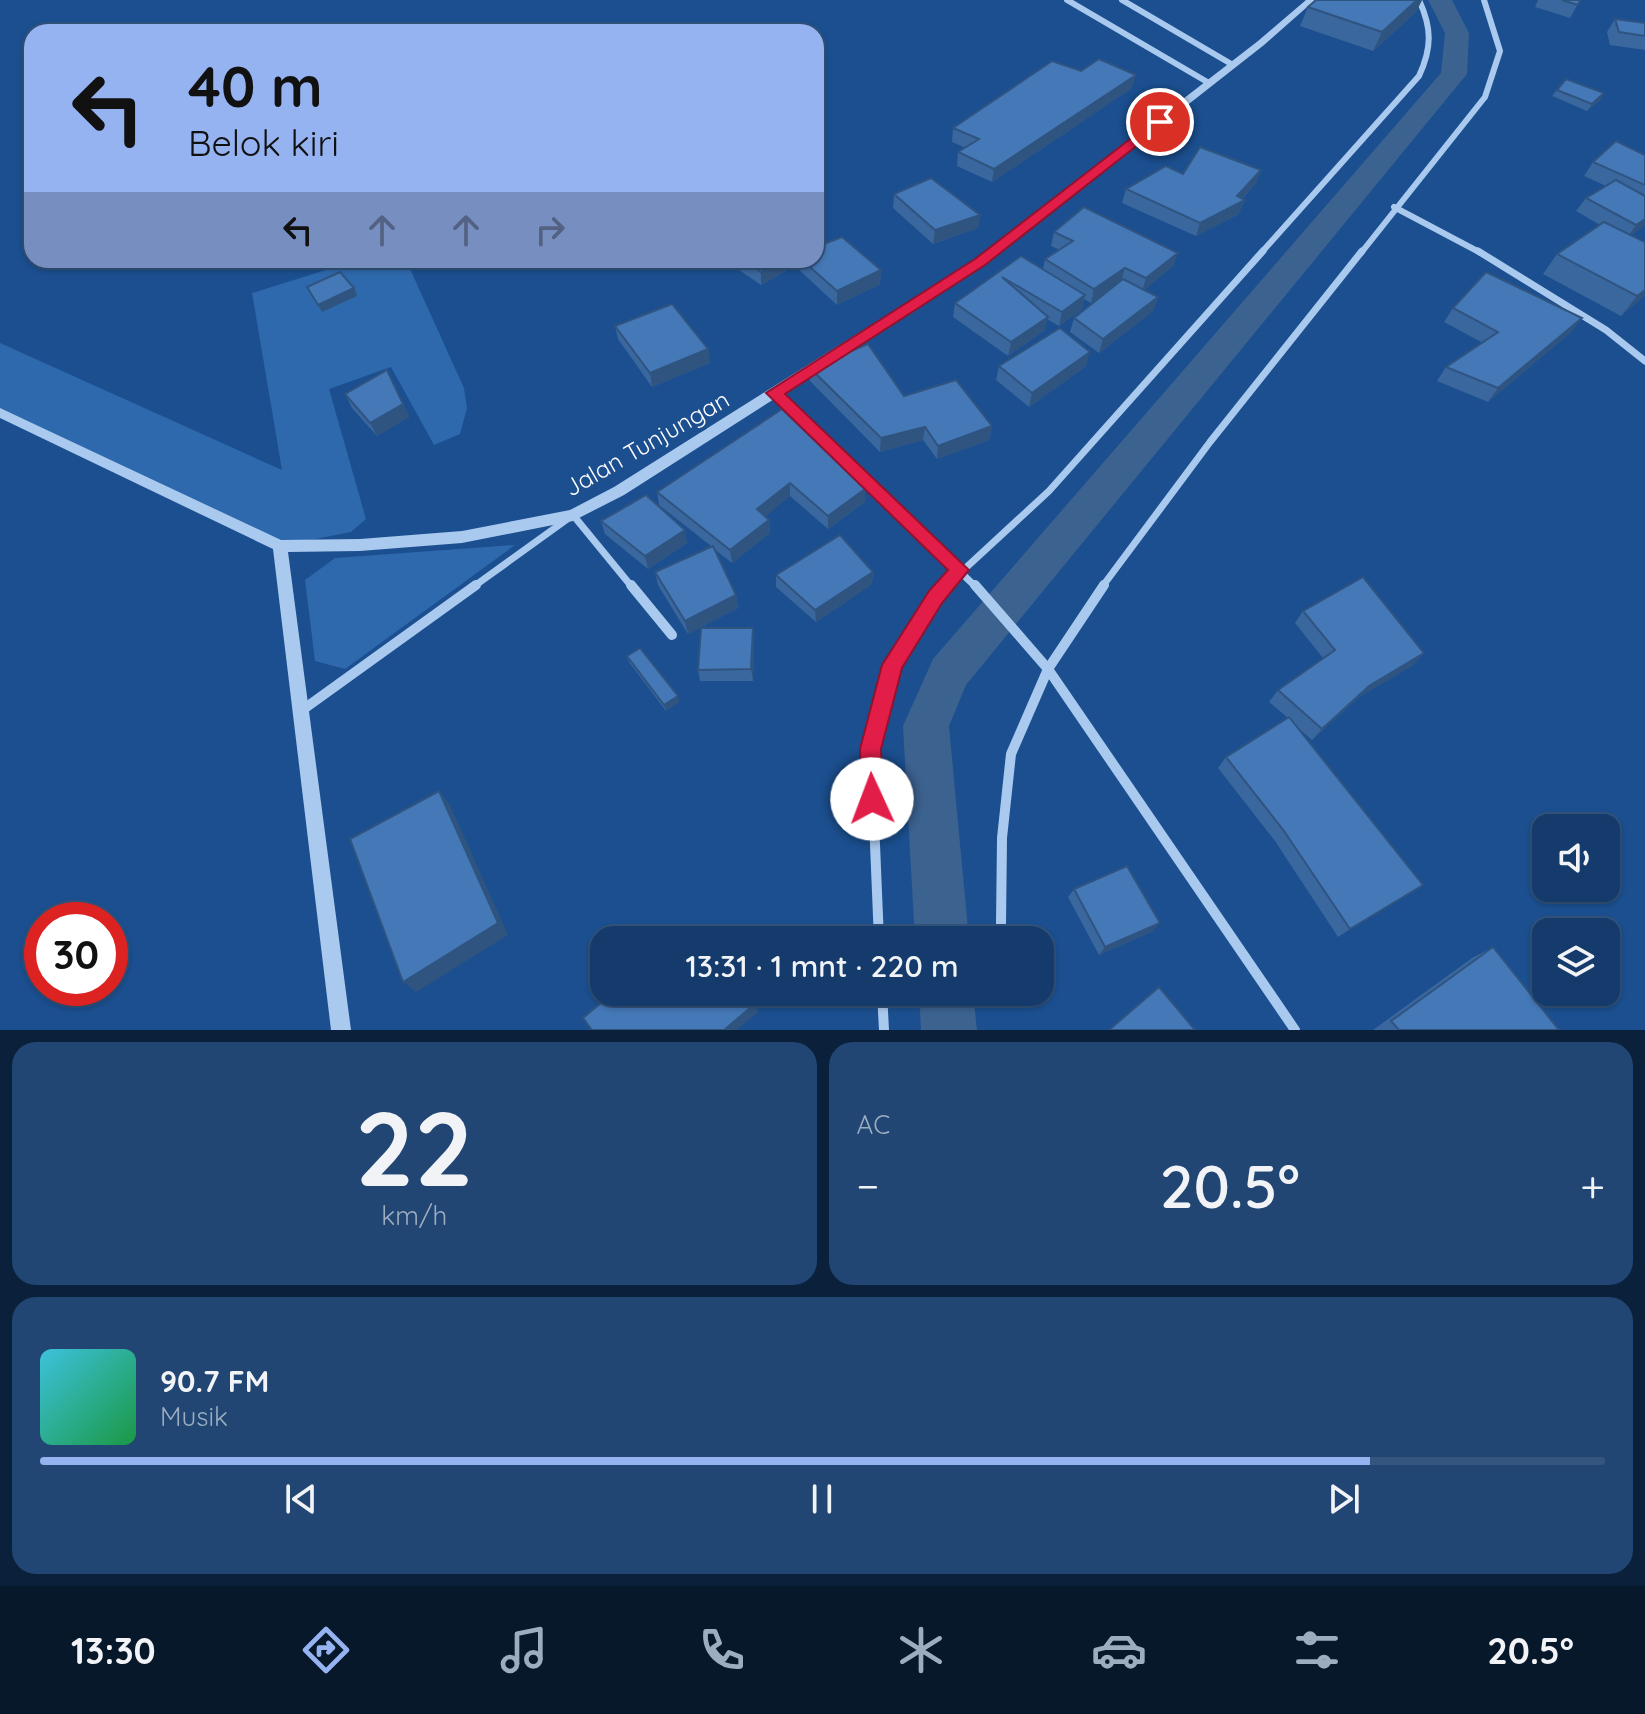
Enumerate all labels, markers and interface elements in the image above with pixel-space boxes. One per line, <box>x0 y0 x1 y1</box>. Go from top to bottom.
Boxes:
text: 40 m <box>188 51 323 121</box>
icon: left <box>56 56 160 160</box>
pin <box>1126 88 1194 156</box>
icon: arrive <box>1138 100 1182 144</box>
text: Belok kiri <box>188 120 339 165</box>
icon: left <box>276 208 320 252</box>
icon: ahead <box>360 208 404 252</box>
icon: ahead <box>444 208 488 252</box>
icon: right <box>528 208 572 252</box>
street label: Jalan Tunjungan <box>559 384 734 502</box>
position arrow <box>830 757 914 841</box>
map controls <box>1532 814 1620 1006</box>
button: sound <box>1532 814 1620 902</box>
speed limit sign: 30 <box>24 902 128 1006</box>
button: layers <box>1532 918 1620 1006</box>
text: 13:31 · 1 mnt · 220 m <box>685 947 959 985</box>
text: 22 <box>355 1082 473 1212</box>
text: AC <box>857 1108 890 1141</box>
text: 20.5° <box>1160 1148 1300 1223</box>
text: − <box>857 1158 879 1213</box>
text: + <box>1580 1158 1605 1213</box>
text: km/h <box>381 1199 447 1232</box>
text: 90.7 FM <box>160 1362 269 1400</box>
text: Musik <box>160 1400 228 1433</box>
icon: previous <box>279 1477 323 1521</box>
icon: pause <box>800 1477 844 1521</box>
icon: next <box>1322 1477 1366 1521</box>
icon: directions <box>298 1622 354 1678</box>
icon: music <box>496 1622 552 1678</box>
icon: phone <box>694 1622 750 1678</box>
icon: climate <box>893 1622 949 1678</box>
icon: car <box>1091 1622 1147 1678</box>
icon: filters <box>1289 1622 1345 1678</box>
text: 13:30 <box>71 1628 156 1673</box>
text: 20.5° <box>1487 1628 1574 1673</box>

